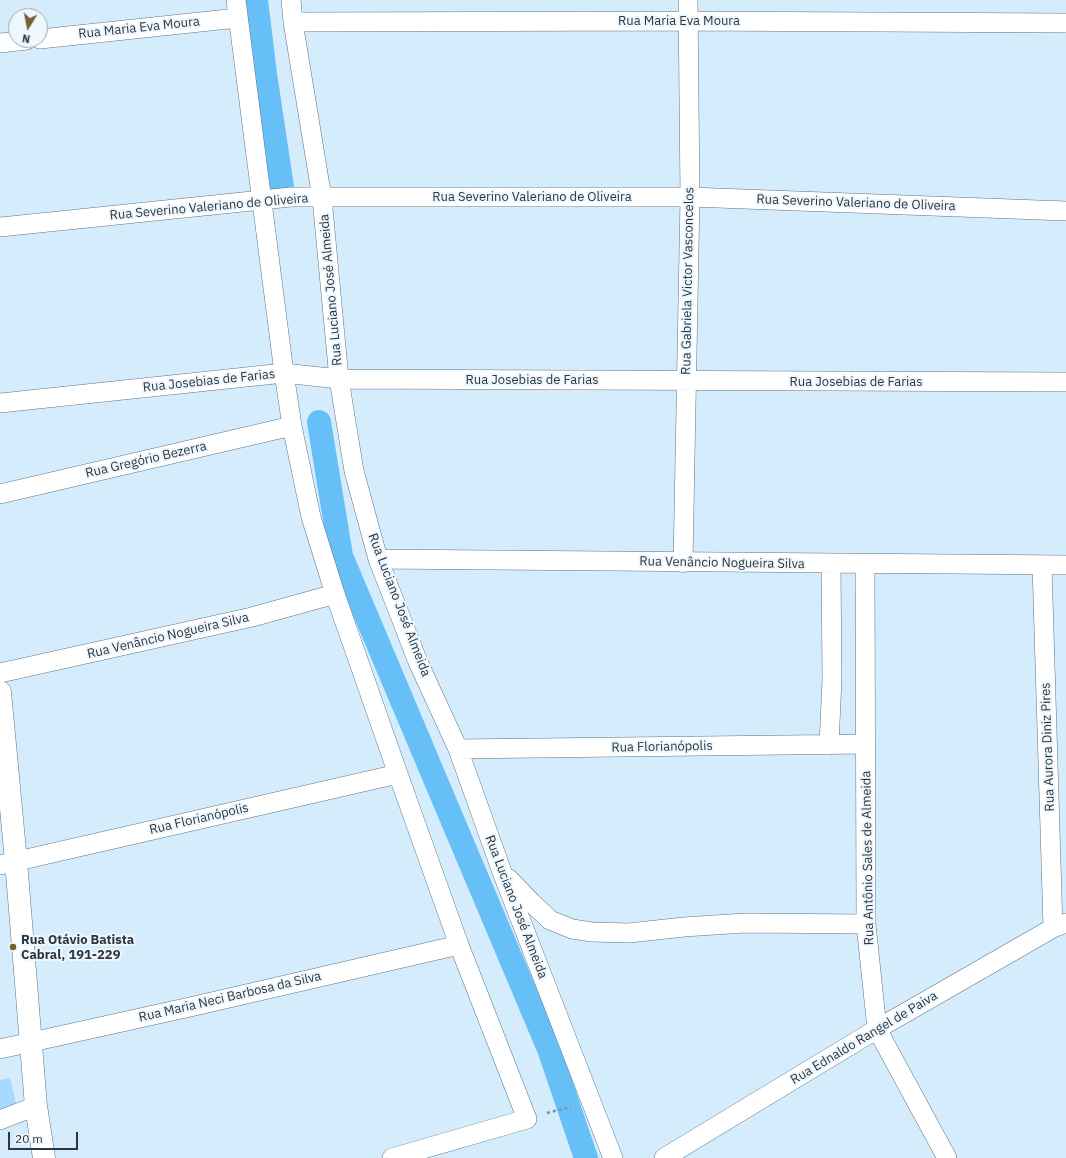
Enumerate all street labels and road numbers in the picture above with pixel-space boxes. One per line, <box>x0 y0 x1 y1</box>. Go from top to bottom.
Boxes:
street label: Rua Maria Eva Moura <box>618 13 740 29</box>
street label: Rua Maria Eva Moura <box>78 14 200 42</box>
street label: Rua Gabriela Victor Vasconcelos <box>679 187 697 375</box>
street label: Rua Severino Valeriano de Oliveira <box>432 189 632 205</box>
street label: Rua Severino Valeriano de Oliveira <box>109 191 309 223</box>
street label: Rua Severino Valeriano de Oliveira <box>756 192 956 214</box>
street label: Rua Luciano José Almeida <box>317 213 345 367</box>
street label: Rua Josebias de Farias <box>142 366 276 396</box>
street label: Rua Josebias de Farias <box>466 372 598 388</box>
street label: Rua Josebias de Farias <box>790 374 922 390</box>
street label: Rua Gregório Bezerra <box>84 438 208 482</box>
street label: Rua Luciano José Almeida <box>364 531 434 679</box>
street label: Rua Venâncio Nogueira Silva <box>639 554 805 572</box>
street label: Rua Venâncio Nogueira Silva <box>86 610 250 662</box>
street label: Rua Aurora Diniz Pires <box>1038 682 1058 812</box>
street label: Rua Florianópolis <box>611 738 713 756</box>
street label: Rua Antônio Sales de Almeida <box>859 771 877 945</box>
street label: Rua Florianópolis <box>148 800 250 838</box>
street label: Rua Luciano José Almeida <box>481 833 551 981</box>
street label: Rua Maria Neci Barbosa da Silva <box>137 968 323 1026</box>
street label: Rua Ednaldo Rangel de Paiva <box>788 988 940 1088</box>

